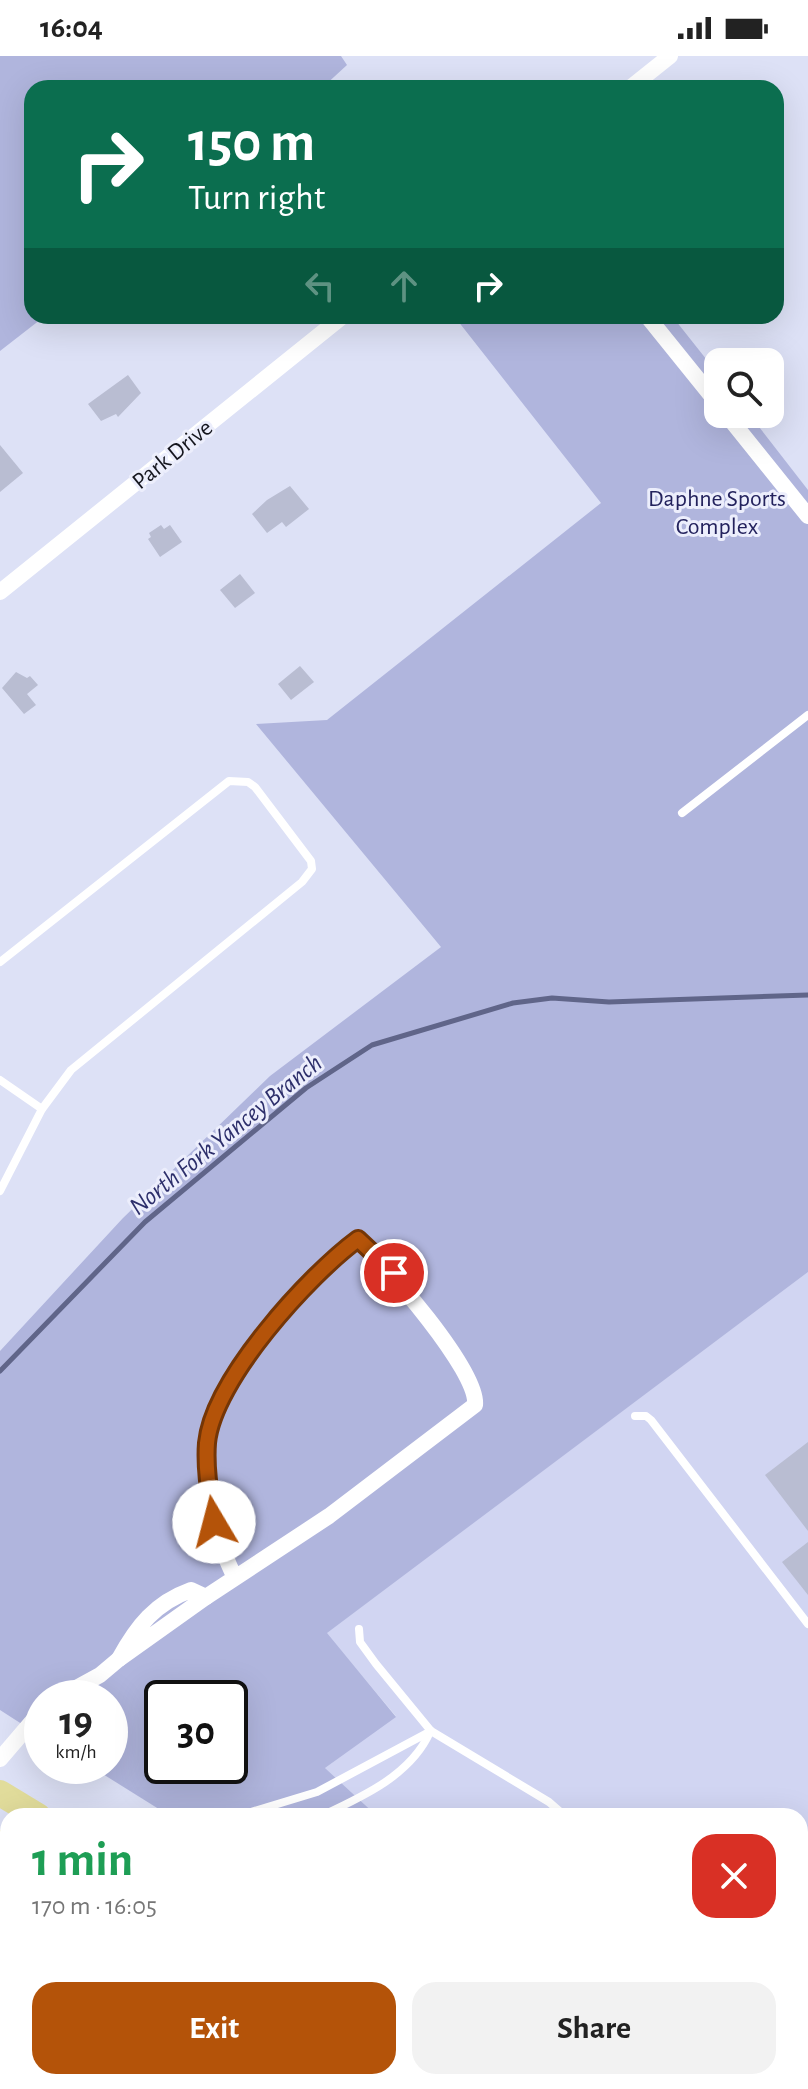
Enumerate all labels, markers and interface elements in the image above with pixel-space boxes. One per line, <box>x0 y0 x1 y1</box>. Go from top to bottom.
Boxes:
text: 16:04 <box>40 13 103 43</box>
icon: right <box>56 112 160 216</box>
text: 150 m <box>188 115 315 171</box>
text: Turn right <box>188 180 325 216</box>
icon: left <box>298 264 342 308</box>
icon: ahead <box>382 264 426 308</box>
icon: right <box>466 264 510 308</box>
map controls <box>704 348 784 428</box>
button: search <box>704 348 784 428</box>
street label: Park Drive <box>128 415 217 494</box>
park label: Daphne Sports Complex <box>648 487 786 539</box>
water label: North Fork Yancey Branch <box>124 1049 327 1220</box>
pin <box>360 1239 428 1307</box>
icon: arrive <box>372 1251 416 1295</box>
position arrow <box>172 1480 256 1564</box>
speed limit sign: 30 <box>144 1680 248 1784</box>
text: 19 <box>59 1702 93 1742</box>
text: km/h <box>55 1742 97 1762</box>
button: close <box>692 1834 776 1918</box>
text: 1 min <box>32 1837 133 1885</box>
text: 170 m · 16:05 <box>32 1893 157 1919</box>
button: Exit <box>32 1982 396 2074</box>
button: Share <box>412 1982 776 2074</box>

